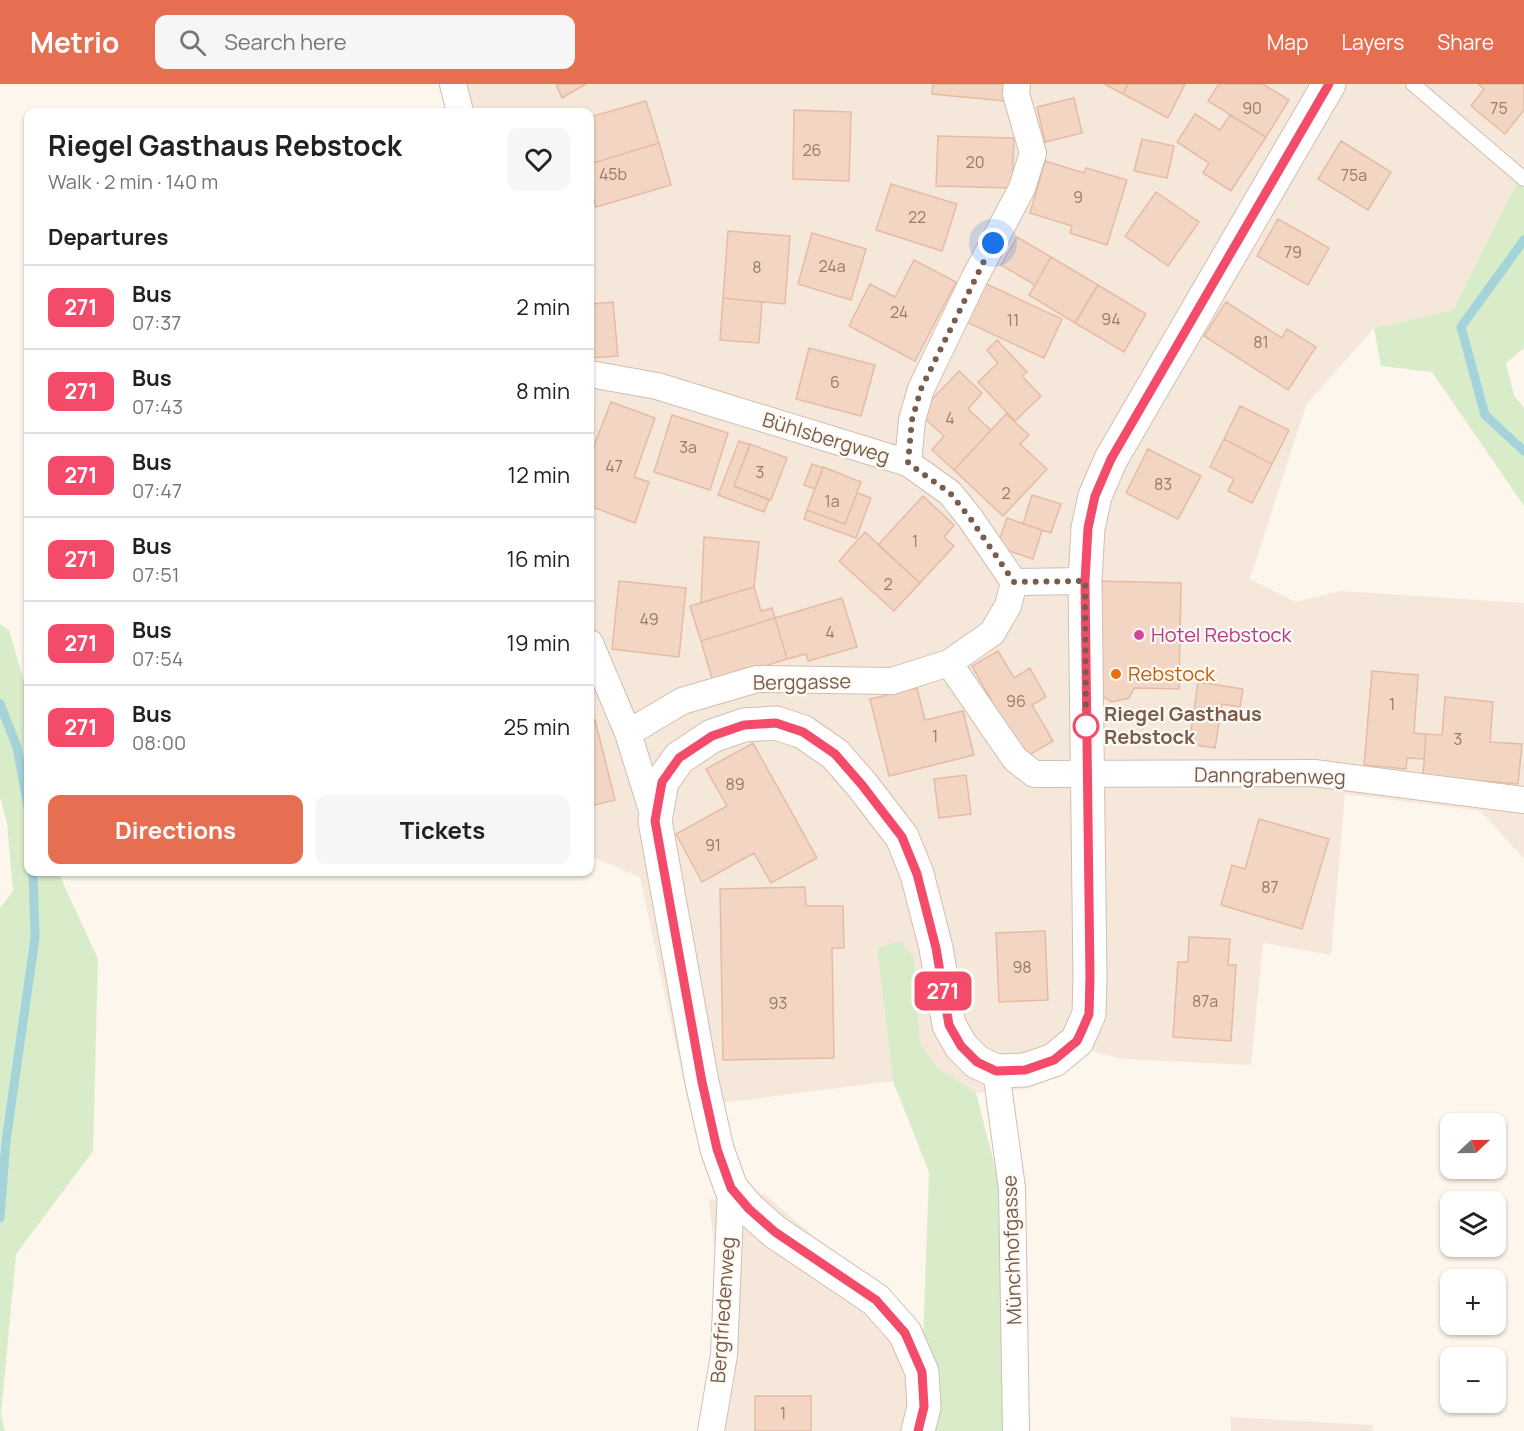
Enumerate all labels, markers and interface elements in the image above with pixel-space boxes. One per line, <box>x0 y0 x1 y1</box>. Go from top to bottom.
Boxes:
search box <box>155 15 575 69</box>
text: Metrio <box>30 23 119 61</box>
icon: search <box>176 26 209 59</box>
text: Search here <box>224 27 347 57</box>
text: Map <box>1267 28 1308 56</box>
text: Layers <box>1341 28 1404 56</box>
text: Share <box>1437 28 1494 56</box>
house number: 90 <box>1242 97 1262 119</box>
house number: 75 <box>1490 97 1508 119</box>
text: Riegel Gasthaus Rebstock <box>48 126 402 164</box>
button: heart <box>507 128 570 191</box>
house number: 26 <box>802 139 822 161</box>
house number: 20 <box>966 151 984 173</box>
house number: 45b <box>599 163 627 185</box>
house number: 75a <box>1341 164 1367 186</box>
text: Walk · 2 min · 140 m <box>48 168 218 195</box>
house number: 9 <box>1073 186 1083 208</box>
house number: 22 <box>908 206 926 228</box>
text: Departures <box>48 222 168 252</box>
your location <box>978 228 1008 258</box>
house number: 79 <box>1284 241 1302 263</box>
house number: 24a <box>818 255 846 277</box>
house number: 8 <box>752 256 762 278</box>
text: Bus <box>132 279 172 309</box>
text: 2 min <box>516 292 570 322</box>
text: 271 <box>65 293 97 321</box>
house number: 24 <box>890 301 908 323</box>
house number: 94 <box>1101 308 1121 330</box>
text: 07:37 <box>132 309 181 336</box>
house number: 11 <box>1007 309 1019 331</box>
house number: 81 <box>1253 331 1269 353</box>
text: Bus <box>132 363 172 393</box>
house number: 6 <box>830 371 840 393</box>
text: 8 min <box>516 376 570 406</box>
text: 271 <box>65 377 97 405</box>
text: 07:43 <box>132 393 183 420</box>
street label: Bühlsbergweg <box>759 405 893 470</box>
house number: 4 <box>945 407 955 429</box>
house number: 3a <box>679 436 697 458</box>
text: Bus <box>132 447 172 477</box>
house number: 47 <box>605 455 623 477</box>
text: 12 min <box>508 460 570 490</box>
text: 271 <box>65 461 97 489</box>
house number: 3 <box>756 461 764 483</box>
house number: 83 <box>1154 473 1172 495</box>
text: 07:47 <box>132 477 182 504</box>
house number: 2 <box>1001 482 1011 504</box>
house number: 1a <box>824 490 840 512</box>
house number: 1 <box>912 530 918 552</box>
text: Bus <box>132 531 172 561</box>
text: 16 min <box>507 544 570 574</box>
text: 271 <box>65 545 97 573</box>
text: 07:51 <box>132 561 180 588</box>
house number: 2 <box>883 573 893 595</box>
house number: 49 <box>639 608 659 630</box>
text: Bus <box>132 615 172 645</box>
house number: 4 <box>825 621 835 643</box>
place label: Hotel Rebstock <box>1151 621 1293 648</box>
text: 19 min <box>507 628 570 658</box>
marker: Hotel Rebstock <box>1132 628 1146 642</box>
text: 271 <box>65 629 97 657</box>
text: 07:54 <box>132 645 184 672</box>
place label: Rebstock <box>1128 660 1216 687</box>
street label: Berggasse <box>753 667 851 696</box>
marker: Rebstock <box>1109 667 1123 681</box>
house number: 96 <box>1006 690 1026 712</box>
house number: 1 <box>1389 693 1395 715</box>
text: Bus <box>132 699 172 729</box>
place label: Riegel Gasthaus Rebstock <box>1104 700 1262 750</box>
text: 25 min <box>503 712 570 742</box>
text: 271 <box>65 713 97 741</box>
marker: Riegel Gasthaus Rebstock <box>1073 713 1099 739</box>
house number: 1 <box>932 725 938 747</box>
house number: 3 <box>1454 728 1462 750</box>
text: 08:00 <box>132 729 186 756</box>
street label: Danngrabenweg <box>1194 761 1346 790</box>
house number: 89 <box>725 773 745 795</box>
button: Directions <box>48 795 303 864</box>
button: Tickets <box>315 795 570 864</box>
house number: 91 <box>705 834 721 856</box>
house number: 87 <box>1261 876 1279 898</box>
house number: 98 <box>1012 956 1032 978</box>
line badge: 271 <box>908 972 978 1010</box>
text: 271 <box>927 977 959 1005</box>
house number: 87a <box>1192 990 1218 1012</box>
house number: 93 <box>769 992 787 1014</box>
north arrow <box>1440 1113 1506 1179</box>
map controls <box>1440 1113 1506 1413</box>
street label: Münchhofgasse <box>995 1175 1028 1325</box>
button: layers <box>1440 1191 1506 1257</box>
street label: Bergfriedenweg <box>704 1236 741 1384</box>
button: + <box>1440 1269 1506 1335</box>
button: − <box>1440 1347 1506 1413</box>
house number: 1 <box>780 1402 786 1424</box>

